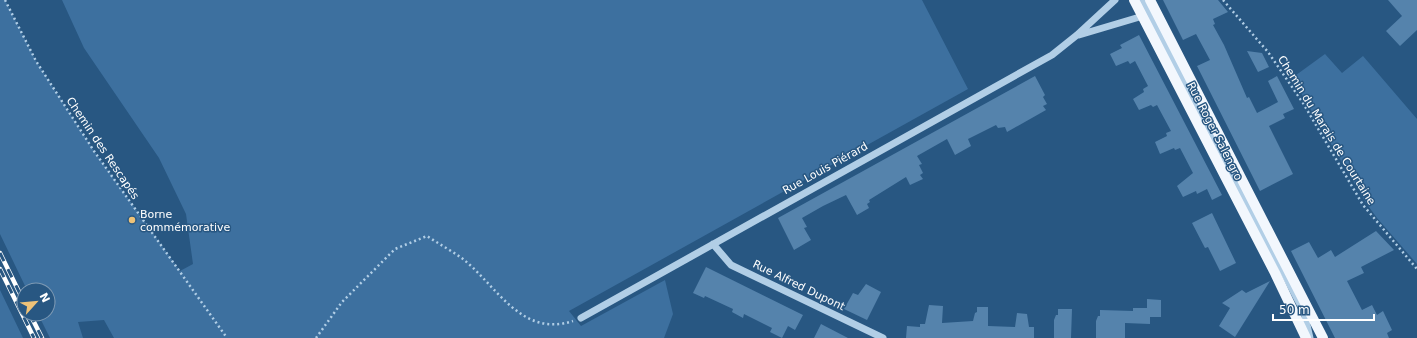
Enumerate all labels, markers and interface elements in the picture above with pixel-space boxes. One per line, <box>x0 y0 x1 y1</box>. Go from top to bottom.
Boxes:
street label: Chemin du Marais de Courtaine <box>1275 53 1378 208</box>
street label: Rue Roger Salengro <box>1184 80 1245 183</box>
street label: Chemin des Rescapés <box>63 95 142 202</box>
street label: Rue Louis Piérard <box>780 140 870 197</box>
place label: Borne commémorative <box>140 208 231 234</box>
marker: Borne commémorative <box>127 215 137 225</box>
street label: Rue Alfred Dupont <box>751 258 848 314</box>
north arrow <box>16 282 56 322</box>
text: N <box>37 291 52 305</box>
scale bar <box>1273 296 1374 322</box>
text: 50 m <box>1279 303 1310 317</box>

